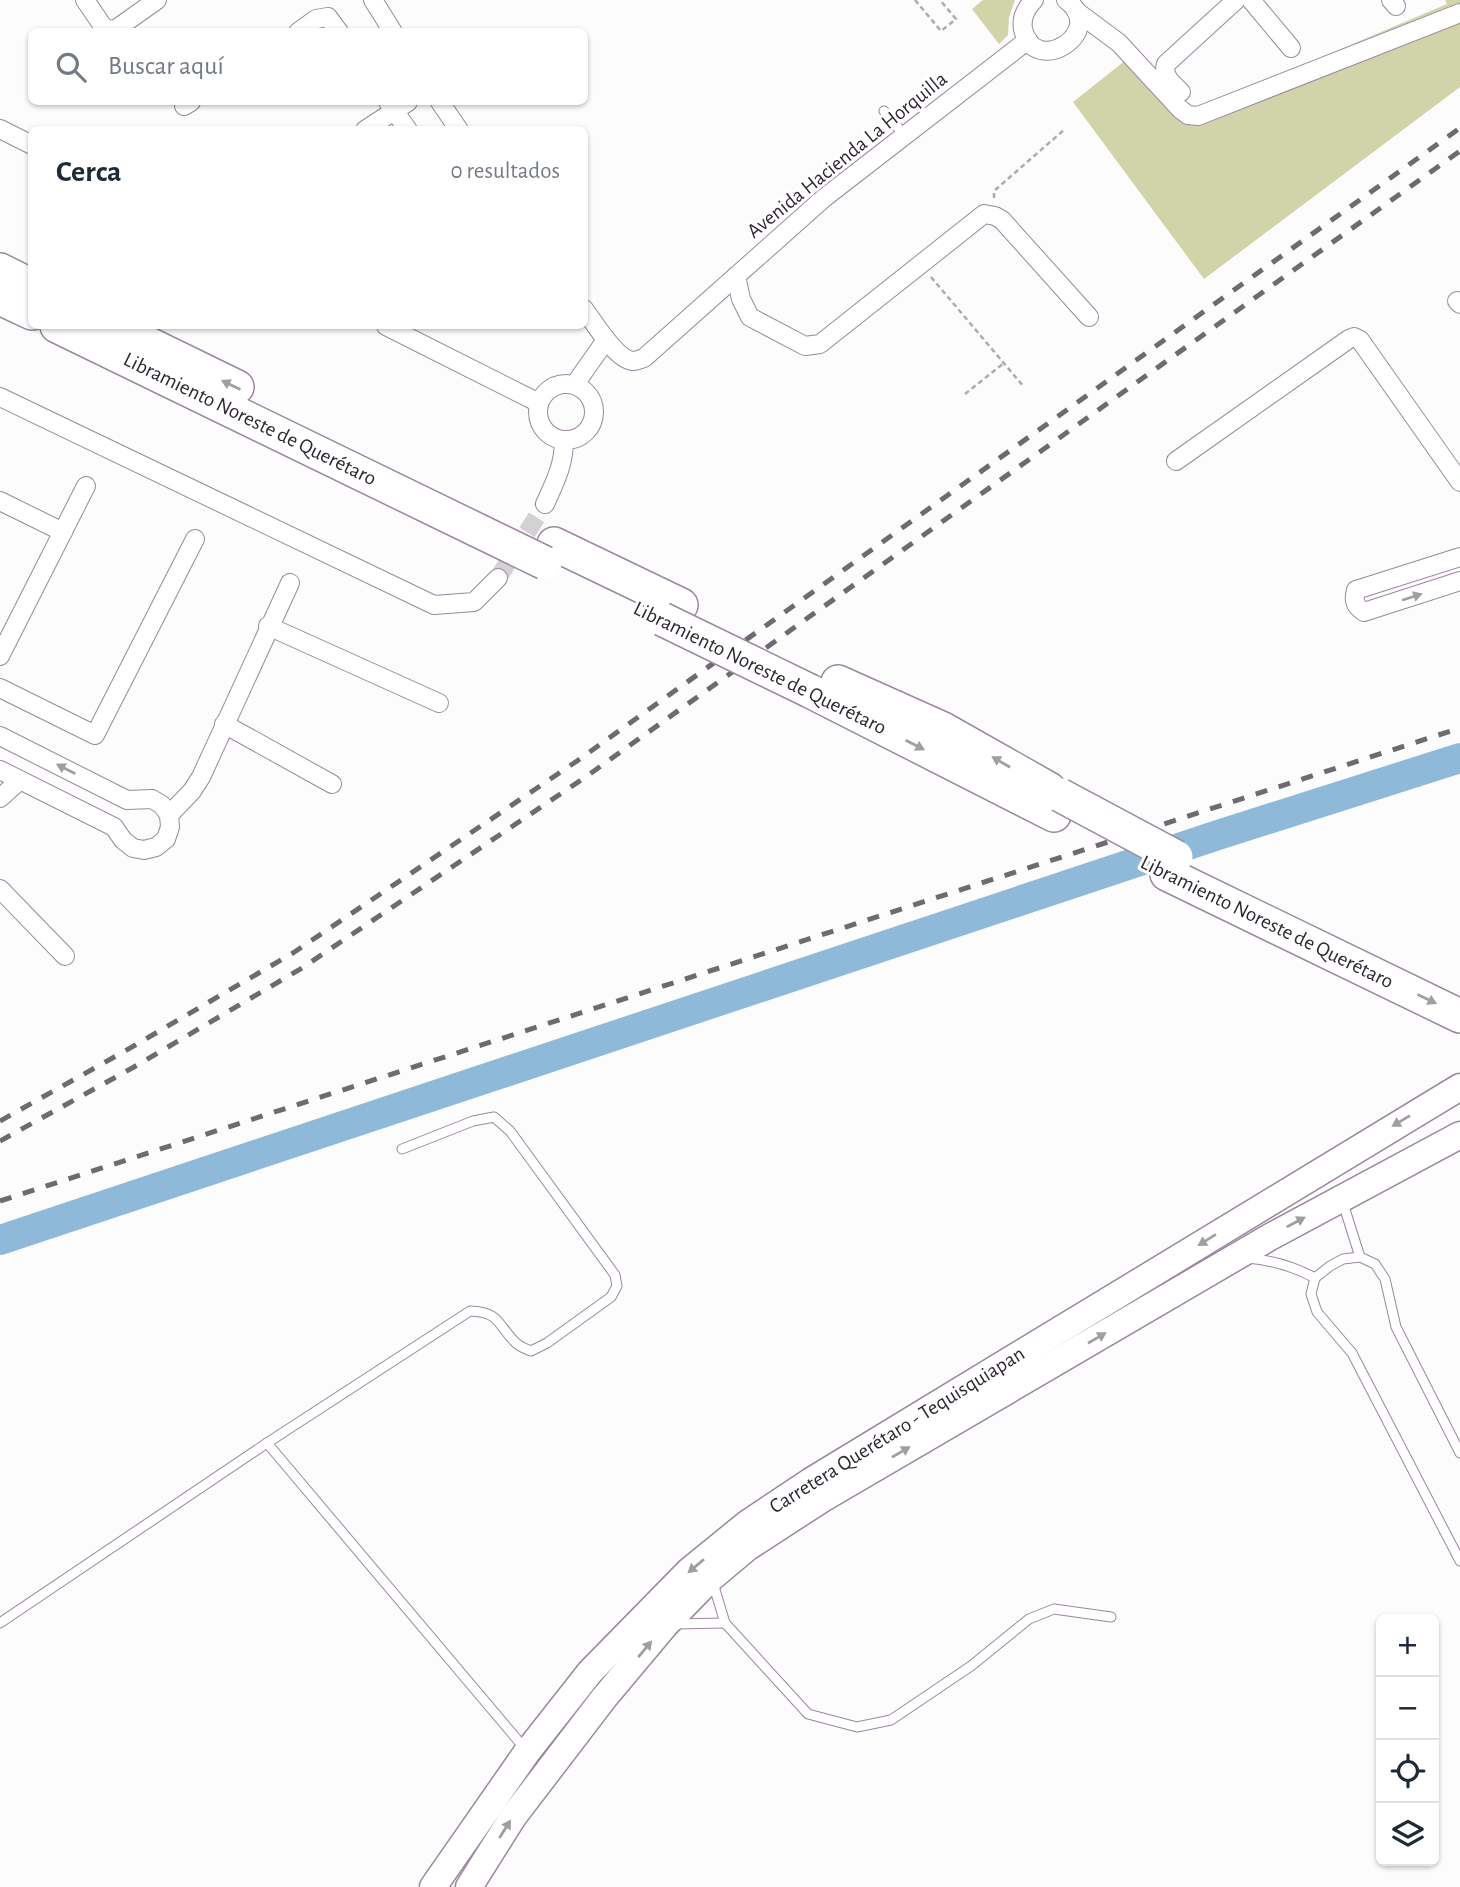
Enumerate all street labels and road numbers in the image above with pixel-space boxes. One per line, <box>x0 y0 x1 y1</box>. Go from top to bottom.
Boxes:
street label: Avenida Hacienda La Horquilla <box>743 68 951 242</box>
street label: Libramiento Noreste de Querétaro <box>120 349 380 489</box>
street label: Libramiento Noreste de Querétaro <box>630 598 890 738</box>
street label: Libramiento Noreste de Querétaro <box>1137 852 1397 992</box>
street label: Carretera Querétaro - Tequisquiapan <box>766 1343 1028 1517</box>

